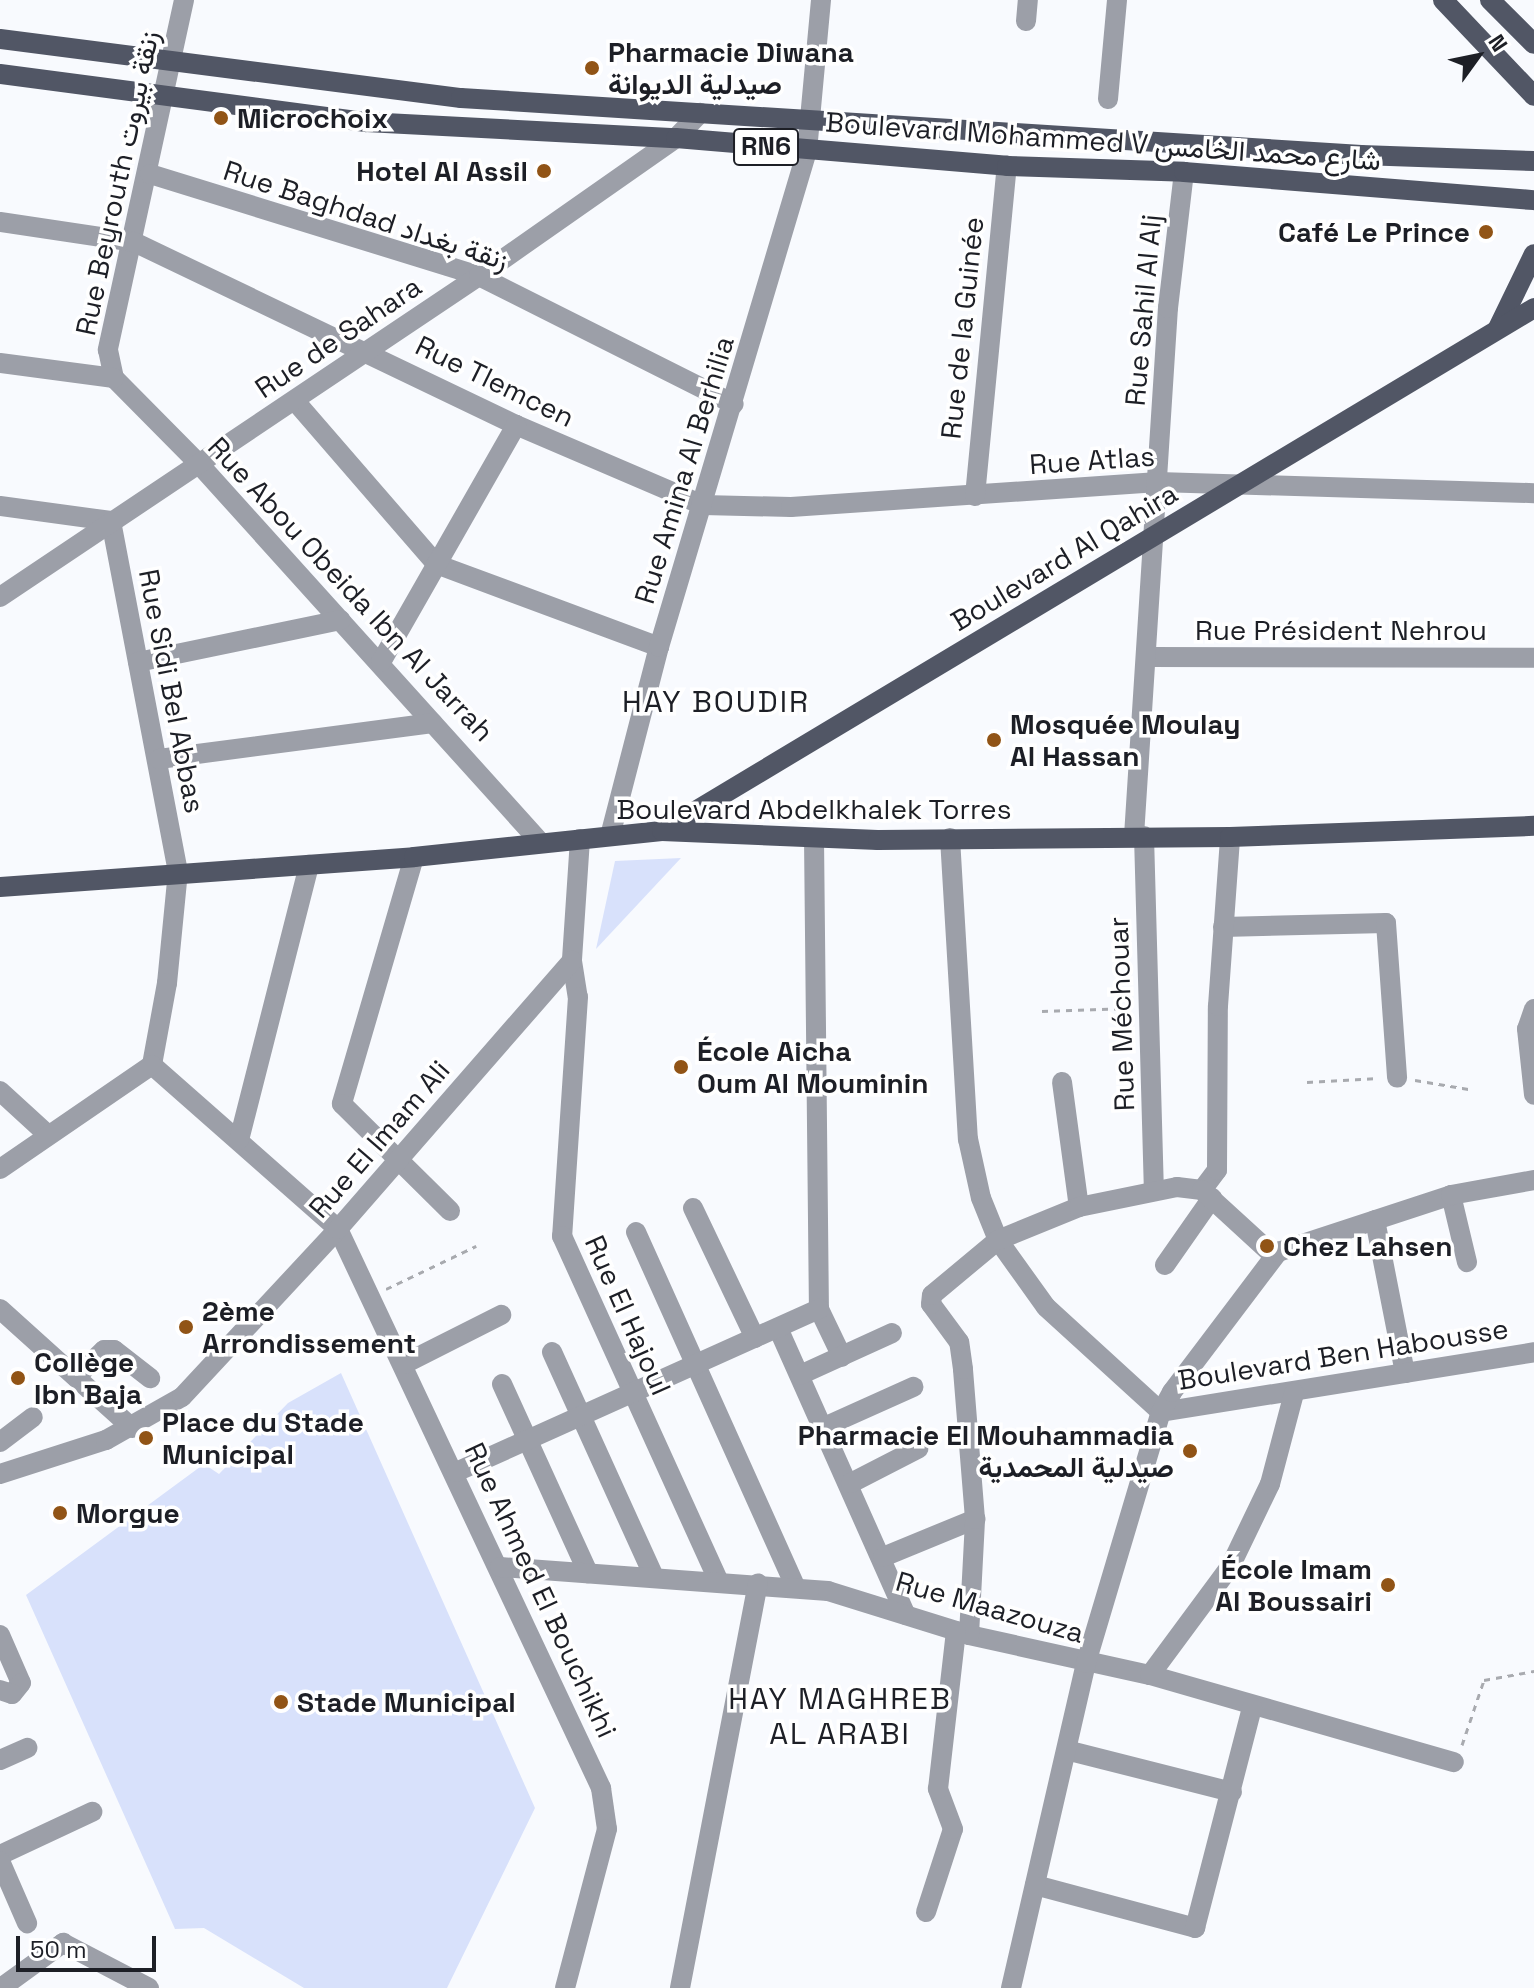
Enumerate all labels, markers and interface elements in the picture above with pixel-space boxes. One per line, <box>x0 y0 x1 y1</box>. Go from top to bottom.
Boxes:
north arrow <box>1438 16 1518 96</box>
street label: Rue Beyrouth زنقة بيروت <box>68 28 166 338</box>
text: N <box>1482 29 1514 57</box>
place label: Pharmacie Diwana صيدلية الديوانة <box>608 35 854 101</box>
marker: Pharmacie Diwana صيدلية الديوانة <box>583 59 601 77</box>
place label: Microchoix <box>237 101 388 135</box>
street label: Boulevard Mohammed V شارع محمد الخامس <box>824 105 1382 177</box>
marker: Microchoix <box>212 109 230 127</box>
road number: RN6 <box>732 125 800 169</box>
street label: Rue Baghdad زنقة بغداد <box>219 153 513 277</box>
place label: Hotel Al Assil <box>356 154 528 188</box>
marker: Hotel Al Assil <box>535 162 553 180</box>
street label: Rue Sahil Al Alj <box>1118 212 1168 408</box>
street label: Rue de la Guinée <box>934 215 990 441</box>
place label: Café Le Prince <box>1278 215 1470 249</box>
marker: Café Le Prince <box>1477 223 1495 241</box>
street label: Rue de Sahara <box>249 269 427 405</box>
street label: Rue Tlemcen <box>410 328 580 434</box>
street label: Rue Amina Al Berhilia <box>627 332 741 608</box>
street label: Rue Abou Obeida Ibn Al Jarrah <box>201 430 501 748</box>
street label: Rue Atlas <box>1028 439 1156 481</box>
street label: Boulevard Al Qahira <box>945 476 1183 638</box>
street label: Rue Sidi Bel Abbas <box>132 566 212 816</box>
street label: Rue Président Nehrou <box>1195 613 1487 647</box>
district label: HAY BOUDIR <box>622 684 810 720</box>
place label: Mosquée Moulay Al Hassan <box>1010 707 1241 773</box>
marker: Mosquée Moulay Al Hassan <box>985 731 1003 749</box>
street label: Boulevard Abdelkhalek Torres <box>616 792 1012 826</box>
street label: Rue Méchouar <box>1101 916 1141 1112</box>
place label: École Aicha Oum Al Mouminin <box>697 1034 929 1100</box>
street label: Rue El Imam Ali <box>301 1053 457 1225</box>
marker: École Aicha Oum Al Mouminin <box>672 1058 690 1076</box>
place label: Chez Lahsen <box>1283 1229 1453 1263</box>
street label: Rue El Hajoul <box>578 1230 678 1400</box>
marker: Chez Lahsen <box>1258 1237 1276 1255</box>
place label: 2ème Arrondissement <box>202 1294 416 1360</box>
street label: Boulevard Ben Habousse <box>1175 1311 1511 1397</box>
marker: 2ème Arrondissement <box>177 1318 195 1336</box>
place label: Collège Ibn Baja <box>34 1345 142 1411</box>
marker: Collège Ibn Baja <box>9 1369 27 1387</box>
place label: Place du Stade Municipal <box>162 1405 364 1471</box>
place label: Pharmacie El Mouhammadia صيدلية المحمدية <box>798 1418 1174 1484</box>
marker: Place du Stade Municipal <box>137 1429 155 1447</box>
street label: Rue Ahmed El Bouchikhi <box>458 1437 624 1743</box>
marker: Pharmacie El Mouhammadia صيدلية المحمدية <box>1181 1442 1199 1460</box>
place label: Morgue <box>76 1496 180 1530</box>
marker: Morgue <box>51 1504 69 1522</box>
place label: École Imam Al Boussairi <box>1215 1552 1372 1618</box>
street label: Rue Maazouza <box>892 1564 1088 1650</box>
marker: École Imam Al Boussairi <box>1379 1576 1397 1594</box>
district label: HAY MAGHREB AL ARABI <box>728 1681 952 1752</box>
place label: Stade Municipal <box>297 1685 516 1719</box>
marker: Stade Municipal <box>272 1693 290 1711</box>
scale bar <box>20 1920 160 1970</box>
text: 50 m <box>30 1934 87 1965</box>

